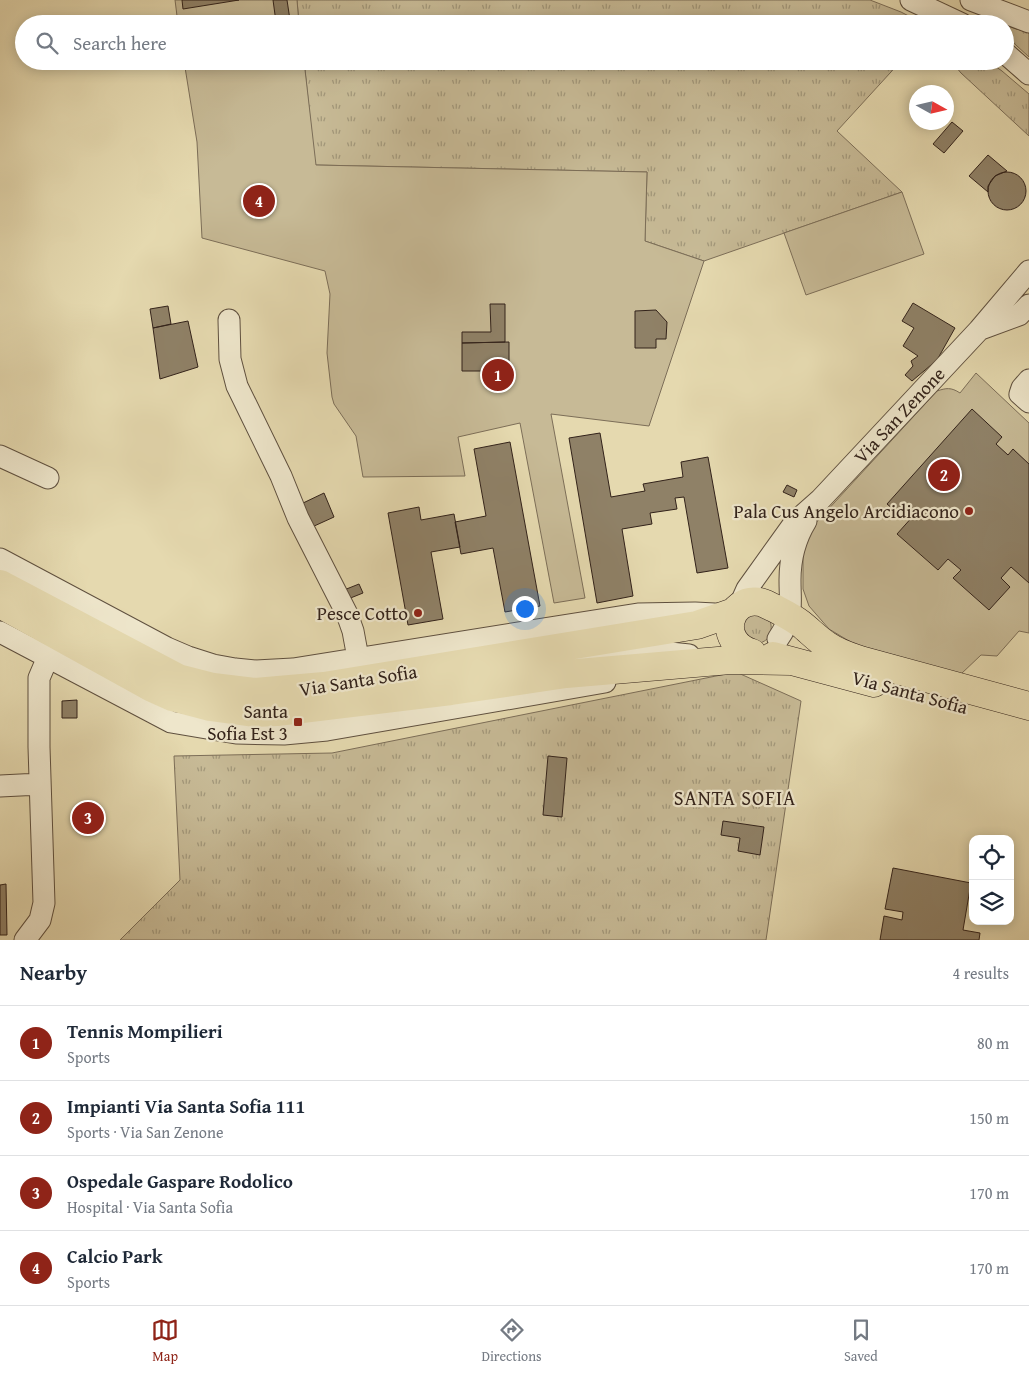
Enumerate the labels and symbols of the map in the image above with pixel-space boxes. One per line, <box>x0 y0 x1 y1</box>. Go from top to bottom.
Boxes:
north arrow <box>909 85 954 130</box>
pin: 4 <box>243 182 275 220</box>
pin: 1 <box>482 356 514 394</box>
street label: Via San Zenone <box>847 360 951 470</box>
pin: 2 <box>928 456 960 494</box>
place label: Pala Cus Angelo Arcidiacono <box>733 497 959 525</box>
marker: Pala Cus Angelo Arcidiacono <box>963 505 975 517</box>
your location <box>512 596 538 622</box>
place label: Pesce Cotto <box>317 599 408 627</box>
marker: Pesce Cotto <box>412 607 424 619</box>
street label: Via Santa Sofia <box>297 657 419 703</box>
street label: Via Santa Sofia <box>849 663 971 721</box>
place label: Santa Sofia Est 3 <box>207 697 288 747</box>
marker: Santa Sofia Est 3 <box>292 716 304 728</box>
district label: SANTA SOFIA <box>674 783 796 812</box>
pin: 3 <box>72 799 104 837</box>

